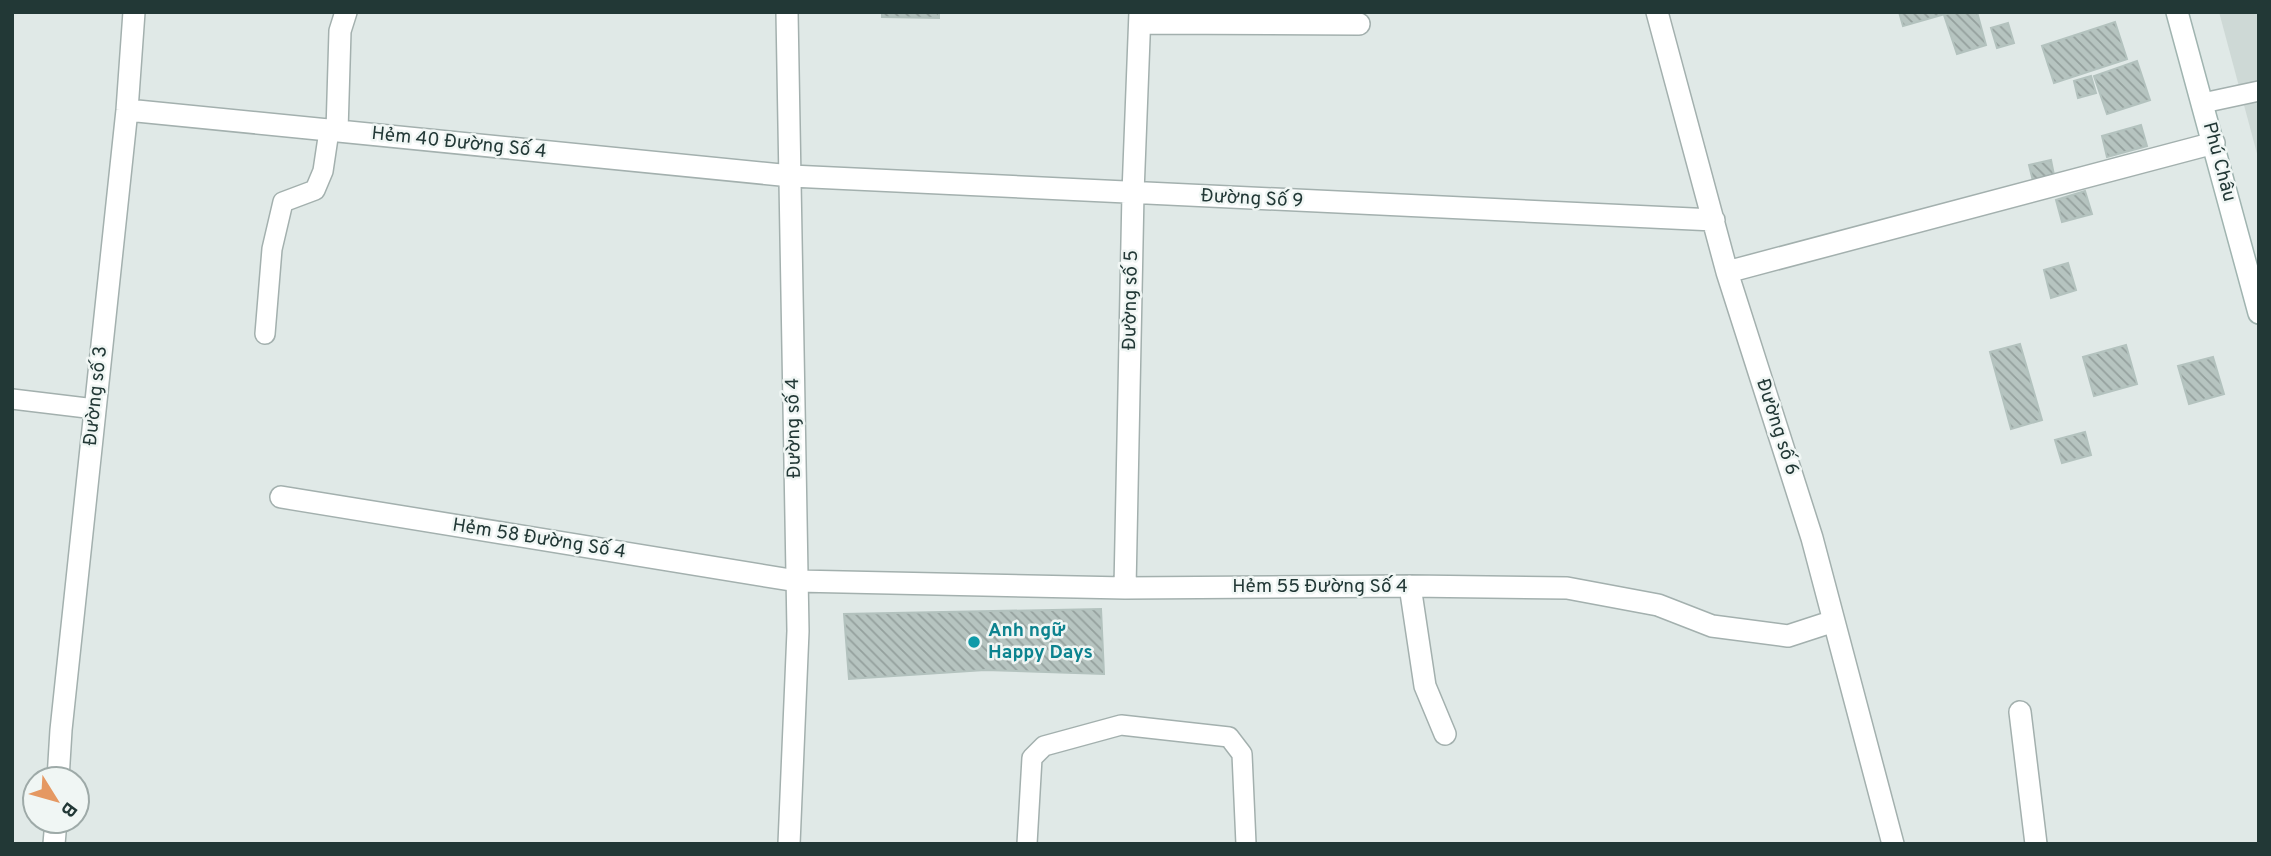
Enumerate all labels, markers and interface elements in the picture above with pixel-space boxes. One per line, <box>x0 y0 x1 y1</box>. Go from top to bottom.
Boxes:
street label: Phú Châu <box>2197 120 2241 204</box>
street label: Hẻm 40 Đường Số 4 <box>370 122 548 164</box>
street label: Đường Số 9 <box>1200 184 1304 214</box>
street label: Đường số 5 <box>1118 250 1144 350</box>
street label: Đường số 3 <box>79 345 113 447</box>
street label: Đường số 6 <box>1750 376 1804 478</box>
street label: Đường số 4 <box>781 378 807 478</box>
street label: Hẻm 58 Đường Số 4 <box>451 513 627 565</box>
street label: Hẻm 55 Đường Số 4 <box>1232 575 1408 599</box>
place label: Anh ngữ Happy Days <box>988 619 1093 665</box>
marker: Anh ngữ Happy Days <box>966 634 982 650</box>
north arrow <box>21 765 91 835</box>
text: B <box>54 797 82 821</box>

